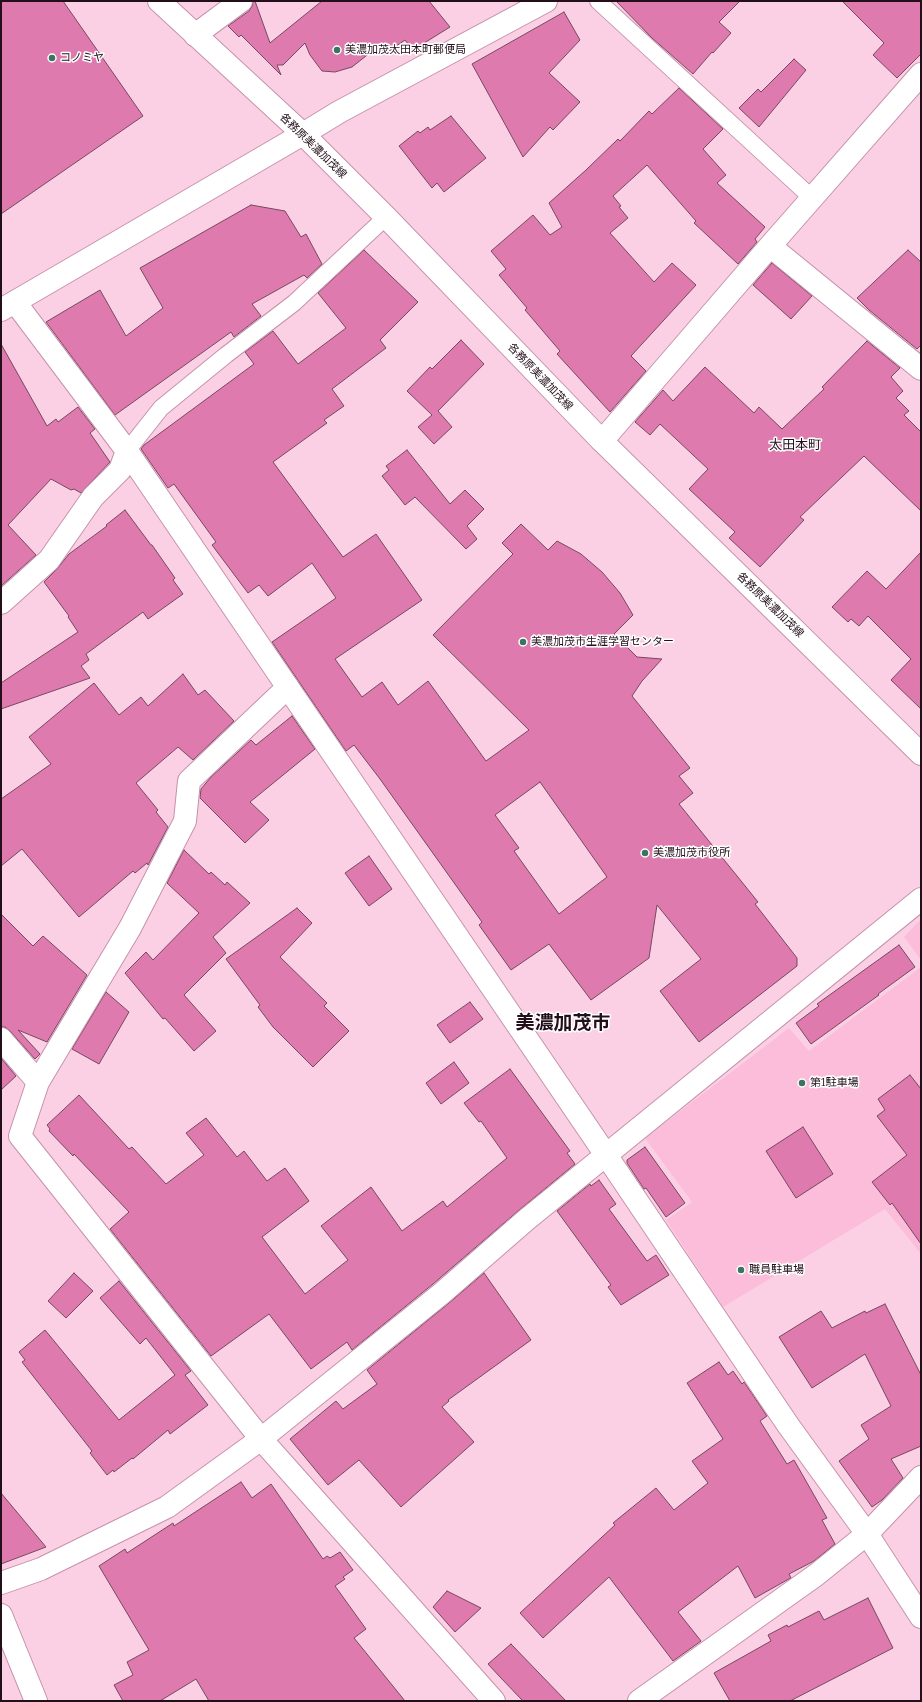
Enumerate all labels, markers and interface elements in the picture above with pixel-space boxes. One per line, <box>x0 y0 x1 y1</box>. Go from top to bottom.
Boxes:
place label: 美濃加茂太田本町郵便局 <box>345 43 466 57</box>
marker: 美濃加茂太田本町郵便局 <box>332 45 342 55</box>
place label: コノミヤ <box>60 51 104 65</box>
marker: コノミヤ <box>47 53 57 63</box>
street label: 各務原美濃加茂線 <box>277 111 349 181</box>
street label: 各務原美濃加茂線 <box>505 341 575 413</box>
district label: 太田本町 <box>769 437 821 453</box>
street label: 各務原美濃加茂線 <box>734 570 806 640</box>
place label: 美濃加茂市生涯学習センター <box>531 635 674 649</box>
marker: 美濃加茂市生涯学習センター <box>518 637 528 647</box>
place label: 美濃加茂市役所 <box>653 846 730 860</box>
marker: 美濃加茂市役所 <box>640 848 650 858</box>
district label: 美濃加茂市 <box>516 1013 610 1035</box>
place label: 第1駐車場 <box>810 1076 858 1090</box>
marker: 第1駐車場 <box>797 1078 807 1088</box>
place label: 職員駐車場 <box>749 1263 804 1277</box>
marker: 職員駐車場 <box>736 1265 746 1275</box>

